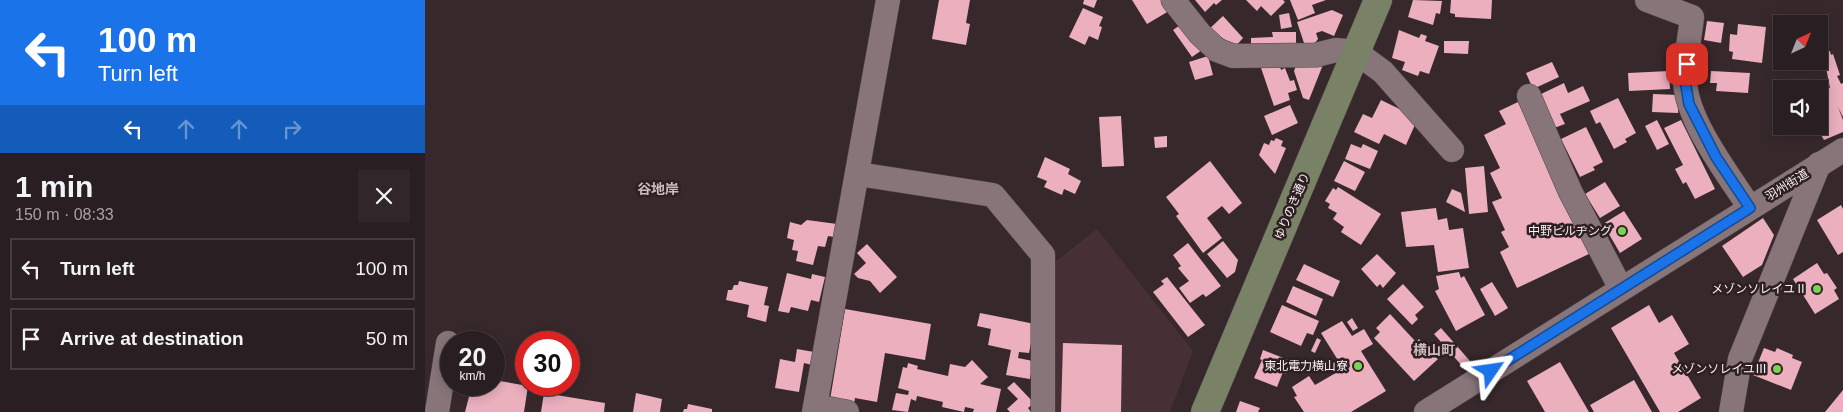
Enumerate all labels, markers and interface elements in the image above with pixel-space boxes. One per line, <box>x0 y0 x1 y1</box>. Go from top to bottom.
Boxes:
north arrow <box>1773 15 1827 70</box>
map controls <box>1773 15 1828 135</box>
icon: left <box>15 20 80 85</box>
text: 100 m <box>98 20 197 59</box>
pin <box>1666 43 1708 85</box>
icon: arrive <box>1673 50 1701 78</box>
text: Turn left <box>98 61 178 86</box>
button: sound <box>1773 80 1828 135</box>
icon: left <box>119 115 147 143</box>
icon: ahead <box>172 115 200 143</box>
icon: ahead <box>225 115 253 143</box>
icon: right <box>278 115 306 143</box>
street label: 羽州街道 <box>1763 166 1811 204</box>
text: 1 min <box>15 170 93 203</box>
button: close <box>358 170 410 222</box>
street label: ゆりのき通り <box>1272 170 1312 242</box>
district label: 谷地岸 <box>637 181 679 197</box>
text: 150 m · 08:33 <box>15 206 114 223</box>
place label: 中野ビルヂング <box>1528 224 1612 238</box>
marker: 中野ビルヂング <box>1616 225 1628 237</box>
icon: left <box>17 255 45 283</box>
text: Turn left <box>60 258 135 279</box>
text: 100 m <box>355 258 408 279</box>
place label: メゾンソレイユⅡ <box>1711 282 1807 296</box>
marker: メゾンソレイユⅡ <box>1811 283 1823 295</box>
icon: arrive <box>17 325 45 353</box>
text: Arrive at destination <box>60 328 244 349</box>
text: 50 m <box>366 328 408 349</box>
speed limit sign: 30 <box>515 331 580 396</box>
district label: 横山町 <box>1413 342 1455 358</box>
text: 20 <box>459 343 486 371</box>
position arrow <box>1464 344 1516 396</box>
place label: 東北電力横山寮 <box>1264 359 1348 373</box>
marker: 東北電力横山寮 <box>1352 360 1364 372</box>
place label: メゾンソレイユⅢ <box>1671 362 1767 376</box>
marker: メゾンソレイユⅢ <box>1771 363 1783 375</box>
text: km/h <box>459 369 486 383</box>

